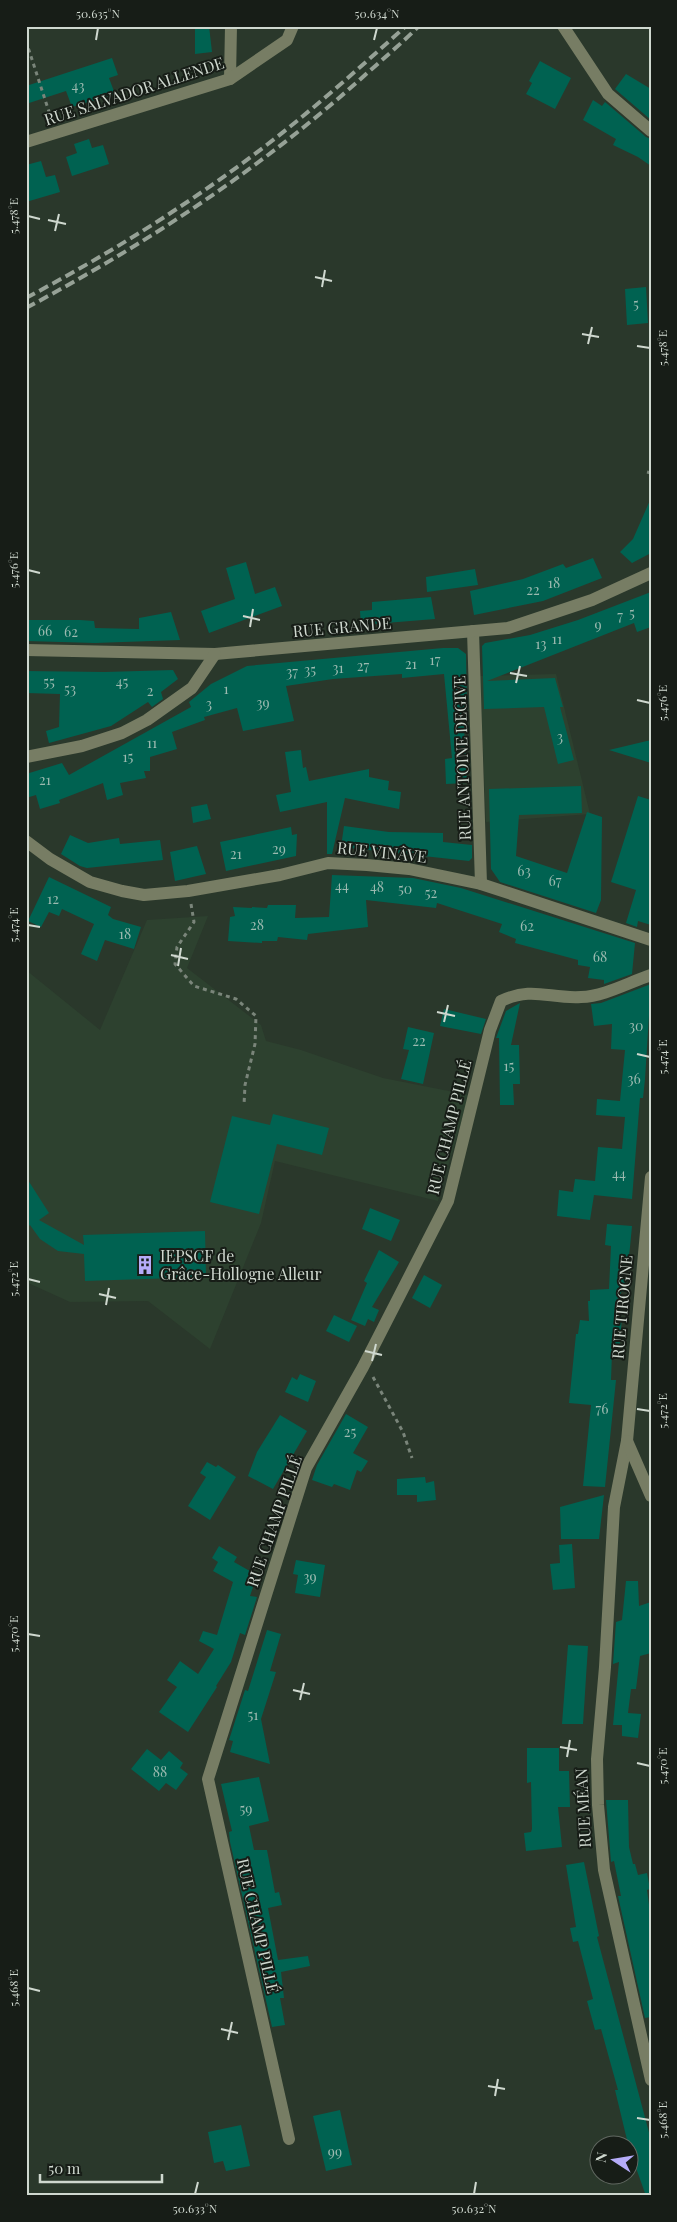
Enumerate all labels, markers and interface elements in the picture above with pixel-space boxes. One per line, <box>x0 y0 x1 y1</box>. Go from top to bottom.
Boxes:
text: 50.635°N <box>76 5 121 21</box>
text: 50.634°N <box>355 5 400 21</box>
street label: RUE SALVADOR ALLENDE <box>41 52 226 130</box>
house number: 43 <box>72 76 84 95</box>
text: 5.478°E <box>5 198 21 234</box>
house number: 5 <box>633 294 639 313</box>
text: 5.478°E <box>654 330 670 366</box>
text: 5.476°E <box>5 552 21 588</box>
house number: 18 <box>548 573 560 592</box>
house number: 22 <box>526 580 540 599</box>
house number: 5 <box>629 603 635 622</box>
house number: 7 <box>617 606 623 625</box>
street label: RUE GRANDE <box>292 612 392 641</box>
house number: 9 <box>594 615 602 634</box>
house number: 66 <box>38 621 52 640</box>
house number: 62 <box>64 622 78 641</box>
house number: 11 <box>552 629 562 648</box>
house number: 13 <box>535 634 547 653</box>
house number: 17 <box>430 650 441 669</box>
house number: 21 <box>405 654 417 673</box>
house number: 27 <box>357 656 370 675</box>
house number: 31 <box>332 658 344 677</box>
house number: 35 <box>304 660 316 679</box>
house number: 37 <box>286 662 298 681</box>
house number: 55 <box>43 672 55 691</box>
house number: 45 <box>116 672 129 691</box>
street label: RUE ANTOINE DEGIVE <box>448 675 475 841</box>
house number: 53 <box>64 679 76 698</box>
house number: 1 <box>223 679 229 698</box>
house number: 2 <box>147 681 154 700</box>
text: 5.476°E <box>654 685 670 721</box>
house number: 39 <box>256 693 270 712</box>
house number: 3 <box>206 694 212 713</box>
house number: 3 <box>557 727 563 746</box>
house number: 11 <box>147 733 157 752</box>
house number: 15 <box>123 747 134 766</box>
house number: 21 <box>39 770 51 789</box>
street label: RUE VINÂVE <box>336 836 428 867</box>
house number: 29 <box>272 839 286 858</box>
house number: 21 <box>230 844 242 863</box>
house number: 63 <box>517 861 531 880</box>
house number: 67 <box>549 871 562 890</box>
house number: 44 <box>335 876 349 895</box>
house number: 48 <box>370 877 384 896</box>
house number: 50 <box>398 879 412 898</box>
house number: 52 <box>425 883 438 902</box>
house number: 12 <box>47 889 59 908</box>
text: 5.474°E <box>5 907 21 943</box>
house number: 28 <box>250 915 264 934</box>
house number: 62 <box>520 916 534 935</box>
house number: 18 <box>119 924 131 943</box>
house number: 68 <box>593 947 607 966</box>
house number: 30 <box>629 1016 643 1035</box>
house number: 22 <box>412 1031 426 1050</box>
text: 5.474°E <box>654 1039 670 1075</box>
house number: 15 <box>504 1056 515 1075</box>
street label: RUE CHAMP PILLÉ <box>422 1057 475 1196</box>
house number: 36 <box>627 1069 641 1088</box>
house number: 44 <box>612 1164 626 1183</box>
place label: IEPSCF de Grâce-Hollogne Alleur <box>160 1245 322 1284</box>
building icon: IEPSCF de Grâce-Hollogne Alleur <box>134 1254 156 1276</box>
street label: RUE TIROGNE <box>606 1254 637 1360</box>
text: 5.472°E <box>5 1261 21 1297</box>
text: 5.472°E <box>654 1393 670 1429</box>
house number: 76 <box>596 1399 608 1418</box>
house number: 25 <box>344 1422 356 1441</box>
street label: RUE CHAMP PILLÉ <box>241 1452 306 1590</box>
house number: 39 <box>303 1567 317 1586</box>
text: 5.470°E <box>5 1616 21 1652</box>
house number: 51 <box>248 1705 259 1724</box>
text: 5.470°E <box>654 1748 670 1784</box>
house number: 88 <box>153 1762 167 1781</box>
street label: RUE MÉAN <box>570 1768 595 1848</box>
house number: 59 <box>240 1799 252 1818</box>
street label: RUE CHAMP PILLÉ <box>233 1856 284 1995</box>
text: 5.468°E <box>5 1969 21 2007</box>
text: 5.468°E <box>654 2101 670 2139</box>
north arrow <box>590 2134 640 2184</box>
house number: 99 <box>328 2142 342 2161</box>
text: N <box>590 2150 611 2164</box>
scale bar <box>40 2152 162 2184</box>
text: 50 m <box>48 2158 81 2178</box>
text: 50.633°N <box>173 2200 218 2216</box>
text: 50.632°N <box>452 2200 497 2216</box>

